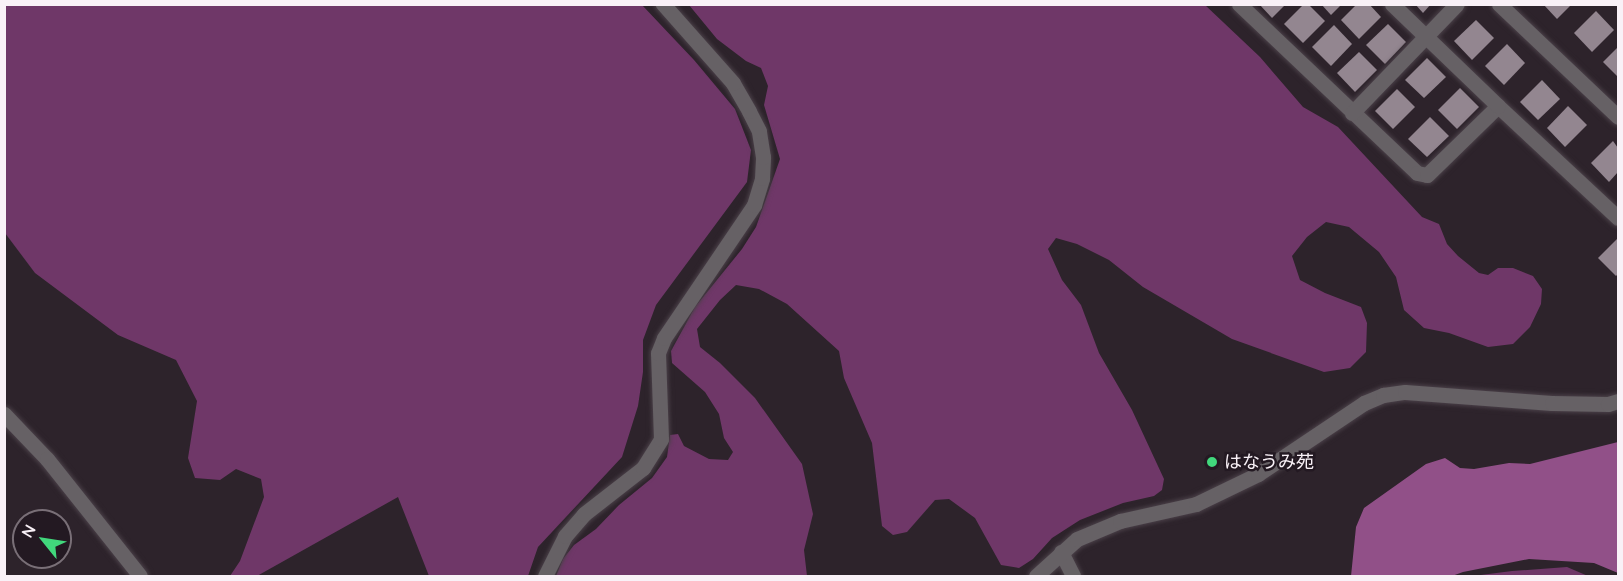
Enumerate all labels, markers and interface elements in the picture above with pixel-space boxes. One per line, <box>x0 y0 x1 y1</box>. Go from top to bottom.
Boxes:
place label: はなうみ苑 <box>1224 451 1314 473</box>
marker: はなうみ苑 <box>1205 455 1219 469</box>
north arrow <box>12 509 72 569</box>
text: N <box>17 521 40 541</box>

